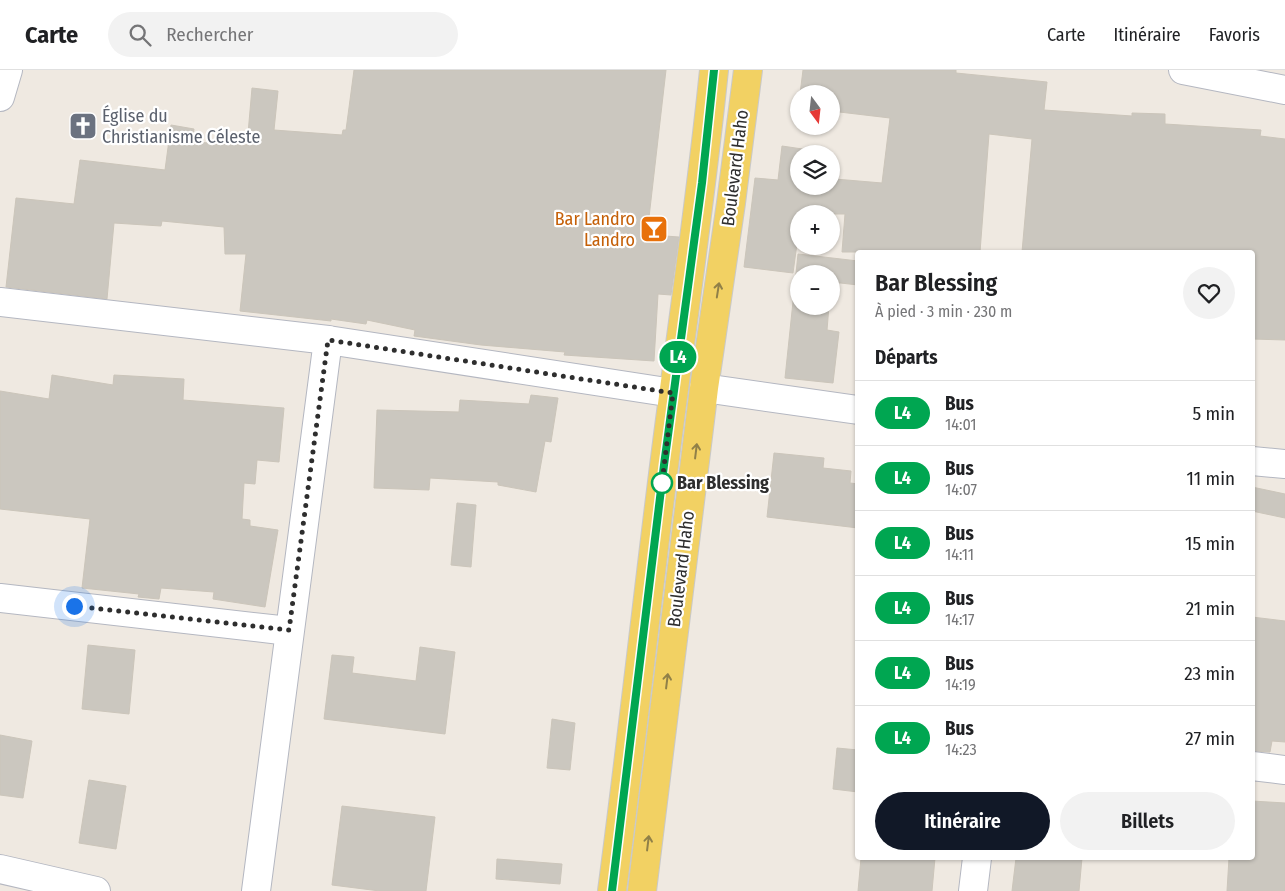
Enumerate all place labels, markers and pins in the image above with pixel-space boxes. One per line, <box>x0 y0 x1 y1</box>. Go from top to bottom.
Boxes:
place label: Église du Christianisme Céleste <box>102 104 260 148</box>
church icon: Église du Christianisme Céleste <box>68 111 98 141</box>
place label: Bar Landro Landro <box>555 208 635 251</box>
bar icon: Bar Landro Landro <box>639 214 669 244</box>
marker: Bar Blessing <box>651 472 673 494</box>
place label: Bar Blessing <box>677 472 769 494</box>

